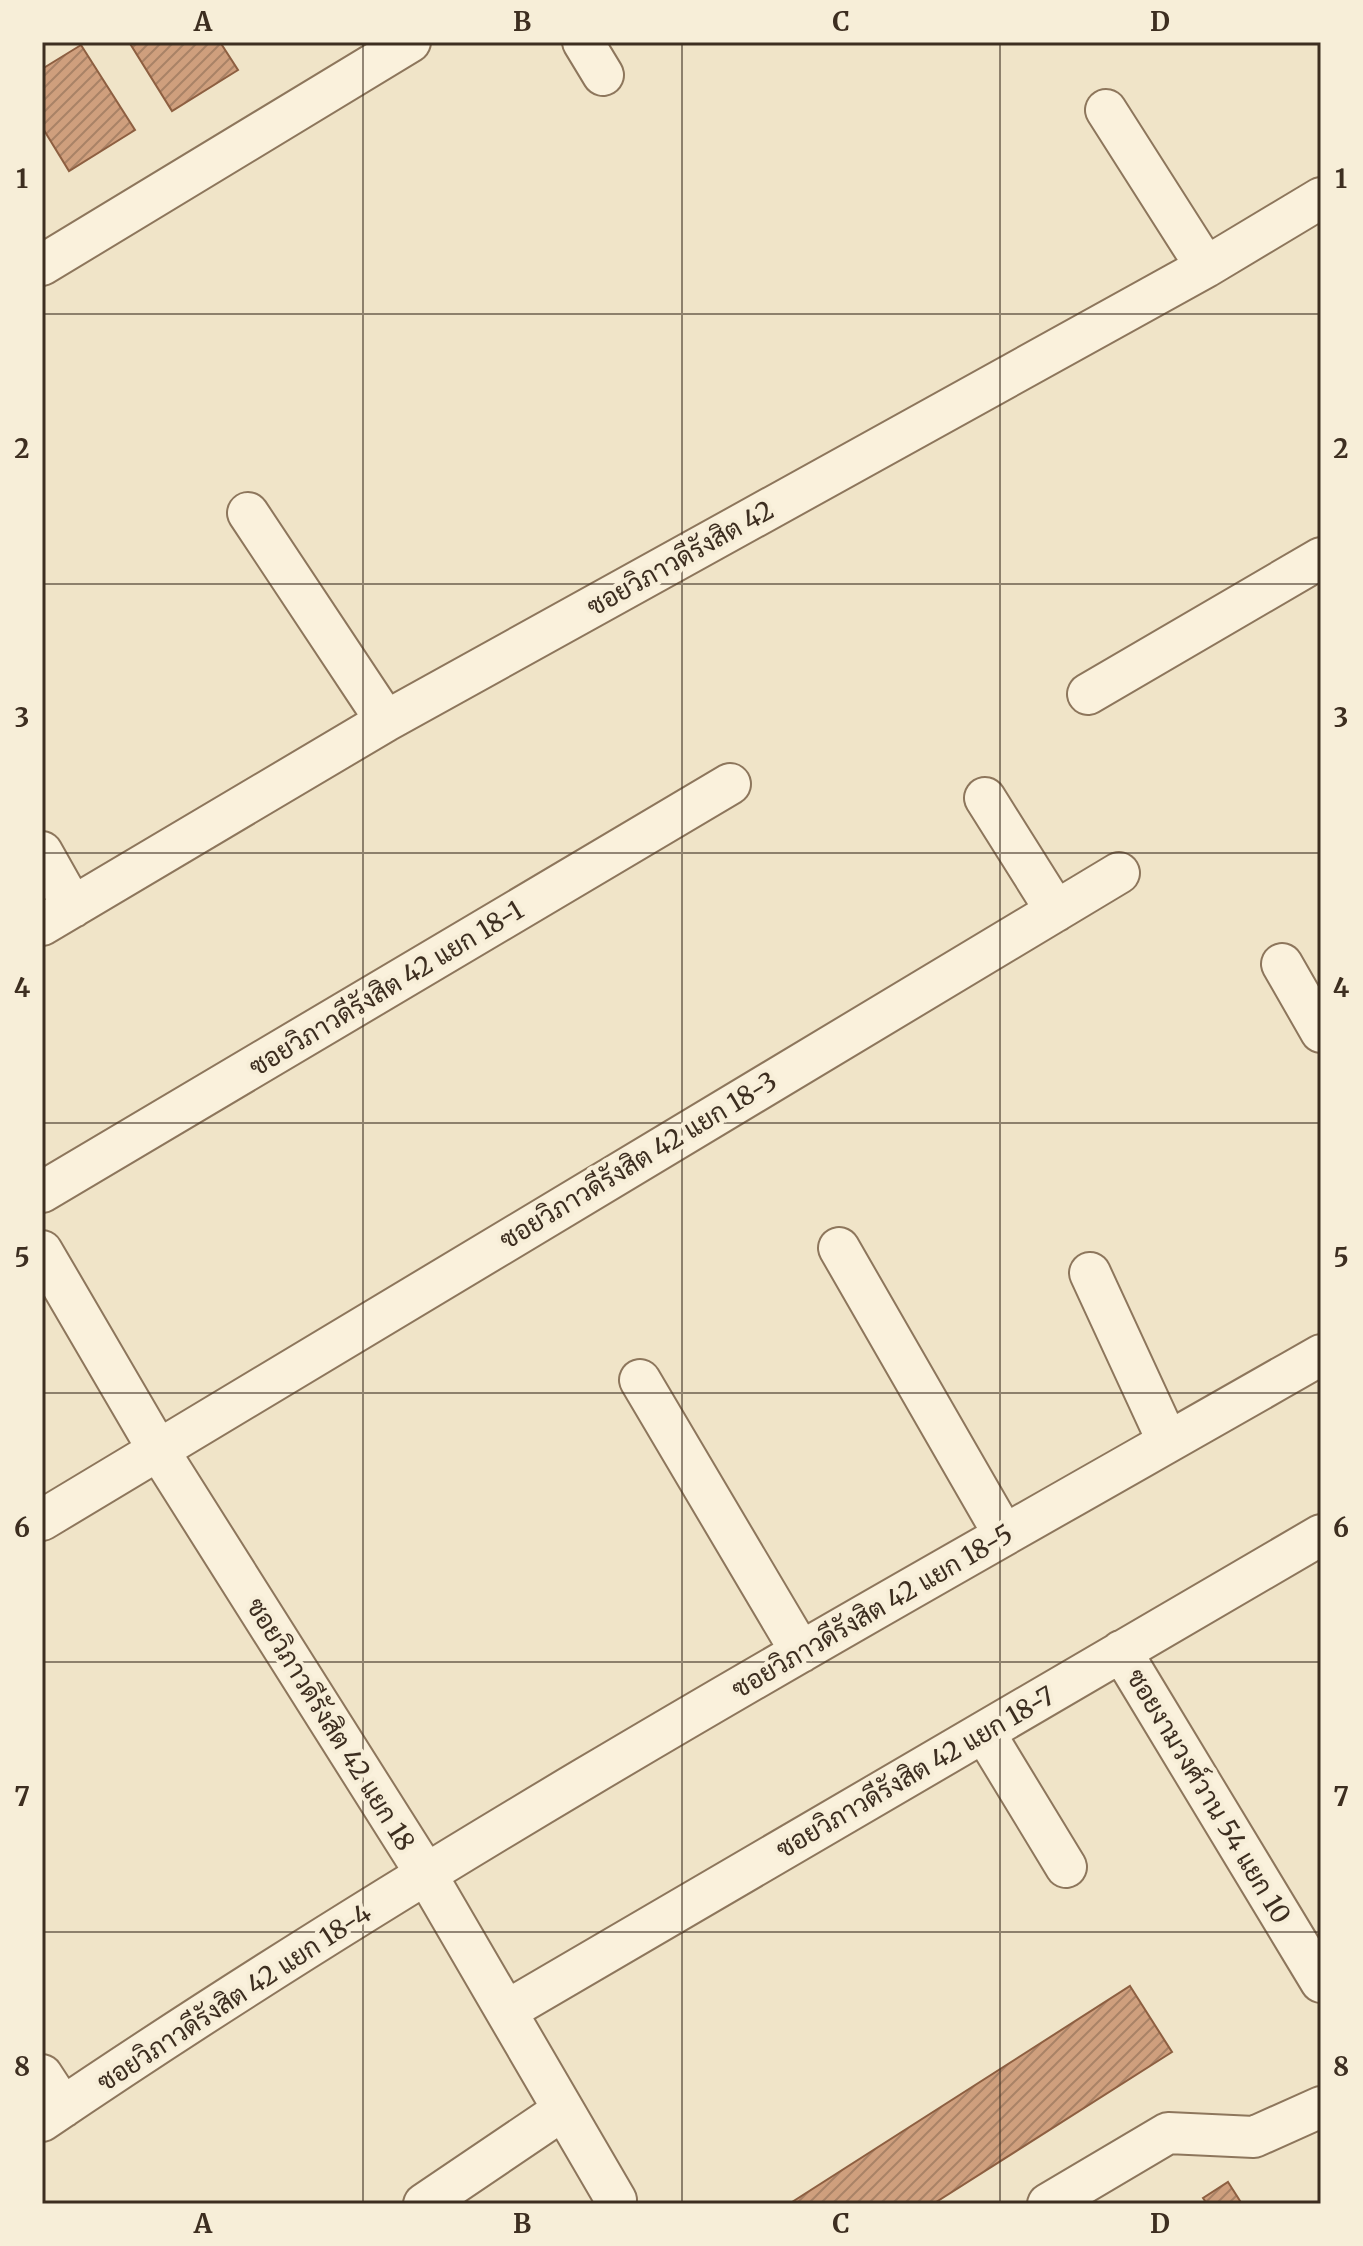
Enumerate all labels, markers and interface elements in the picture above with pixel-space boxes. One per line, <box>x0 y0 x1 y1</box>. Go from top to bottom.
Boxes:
text: A <box>193 5 213 38</box>
text: B <box>513 5 531 38</box>
text: C <box>832 5 850 38</box>
text: D <box>1150 5 1170 38</box>
text: 1 <box>16 162 28 195</box>
text: 1 <box>1335 162 1347 195</box>
text: 2 <box>14 432 30 465</box>
text: 2 <box>1333 432 1349 465</box>
street label: ซอยวิภาวดีรังสิต 42 <box>581 493 779 623</box>
text: 3 <box>15 701 29 734</box>
text: 3 <box>1334 701 1348 734</box>
street label: ซอยวิภาวดีรังสิต 42 แยก 18-1 <box>243 893 529 1083</box>
text: 4 <box>14 971 31 1004</box>
text: 4 <box>1333 971 1350 1004</box>
street label: ซอยวิภาวดีรังสิต 42 แยก 18-3 <box>493 1064 783 1256</box>
text: 5 <box>14 1241 30 1274</box>
text: 5 <box>1333 1241 1349 1274</box>
text: 6 <box>14 1511 30 1544</box>
text: 6 <box>1333 1511 1349 1544</box>
street label: ซอยวิภาวดีรังสิต 42 แยก 18-5 <box>726 1517 1018 1705</box>
street label: ซอยวิภาวดีรังสิต 42 แยก 18 <box>240 1591 422 1857</box>
street label: ซอยงามวงศ์วาน 54 แยก 10 <box>1120 1663 1298 1929</box>
street label: ซอยวิภาวดีรังสิต 42 แยก 18-7 <box>770 1679 1060 1865</box>
text: 7 <box>14 1780 30 1813</box>
text: 7 <box>1333 1780 1349 1813</box>
street label: ซอยวิภาวดีรังสิต 42 แยก 18-4 <box>91 1896 377 2098</box>
text: 8 <box>14 2050 30 2083</box>
text: 8 <box>1333 2050 1349 2083</box>
text: A <box>193 2207 213 2240</box>
text: B <box>513 2207 531 2240</box>
text: C <box>832 2207 850 2240</box>
text: D <box>1150 2207 1170 2240</box>

